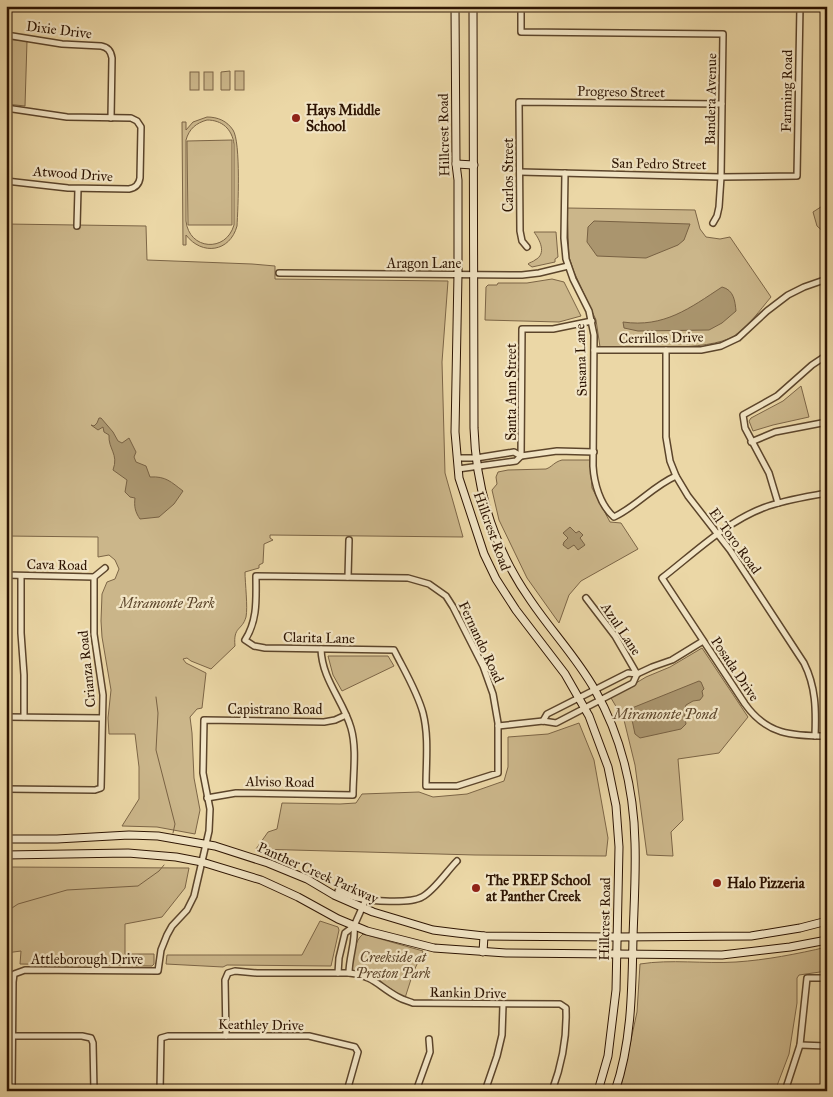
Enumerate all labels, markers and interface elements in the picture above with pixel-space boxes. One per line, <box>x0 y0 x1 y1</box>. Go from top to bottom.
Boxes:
street label: Dixie Drive <box>25 18 93 42</box>
street label: Farming Road <box>778 50 796 132</box>
street label: Bandera Avenue <box>702 53 720 145</box>
street label: Progreso Street <box>577 83 665 101</box>
street label: Hillcrest Road <box>435 93 453 177</box>
place label: Hays Middle School <box>306 102 381 135</box>
marker: Hays Middle School <box>290 112 302 124</box>
street label: Carlos Street <box>500 138 517 212</box>
street label: San Pedro Street <box>611 155 707 173</box>
street label: Atwood Drive <box>31 163 114 185</box>
street label: Aragon Lane <box>386 255 461 272</box>
street label: Susana Lane <box>571 323 591 397</box>
street label: Cerrillos Drive <box>618 329 704 347</box>
street label: Santa Ann Street <box>503 343 520 441</box>
street label: Hillcrest Road <box>470 489 514 573</box>
street label: El Toro Road <box>705 505 765 577</box>
street label: Cava Road <box>26 556 88 574</box>
park label: Miramonte Park <box>117 595 215 612</box>
street label: Fernando Road <box>455 599 507 685</box>
street label: Azul Lane <box>597 599 645 659</box>
street label: Clarita Lane <box>283 629 355 647</box>
street label: Crianza Road <box>75 630 99 708</box>
street label: Posada Drive <box>707 633 763 705</box>
street label: Capistrano Road <box>227 701 323 718</box>
water label: Miramonte Pond <box>611 705 718 723</box>
street label: Alviso Road <box>244 773 315 791</box>
street label: Panther Creek Parkway <box>255 839 381 907</box>
place label: The PREP School at Panther Creek <box>485 872 592 905</box>
place label: Halo Pizzeria <box>727 875 806 892</box>
street label: Hillcrest Road <box>596 877 614 961</box>
marker: Halo Pizzeria <box>711 877 723 889</box>
marker: The PREP School at Panther Creek <box>470 882 482 894</box>
park label: Creekside at Preston Park <box>356 949 431 982</box>
street label: Attleborough Drive <box>30 951 143 968</box>
street label: Rankin Drive <box>430 984 507 1002</box>
street label: Keathley Drive <box>218 1016 304 1034</box>

